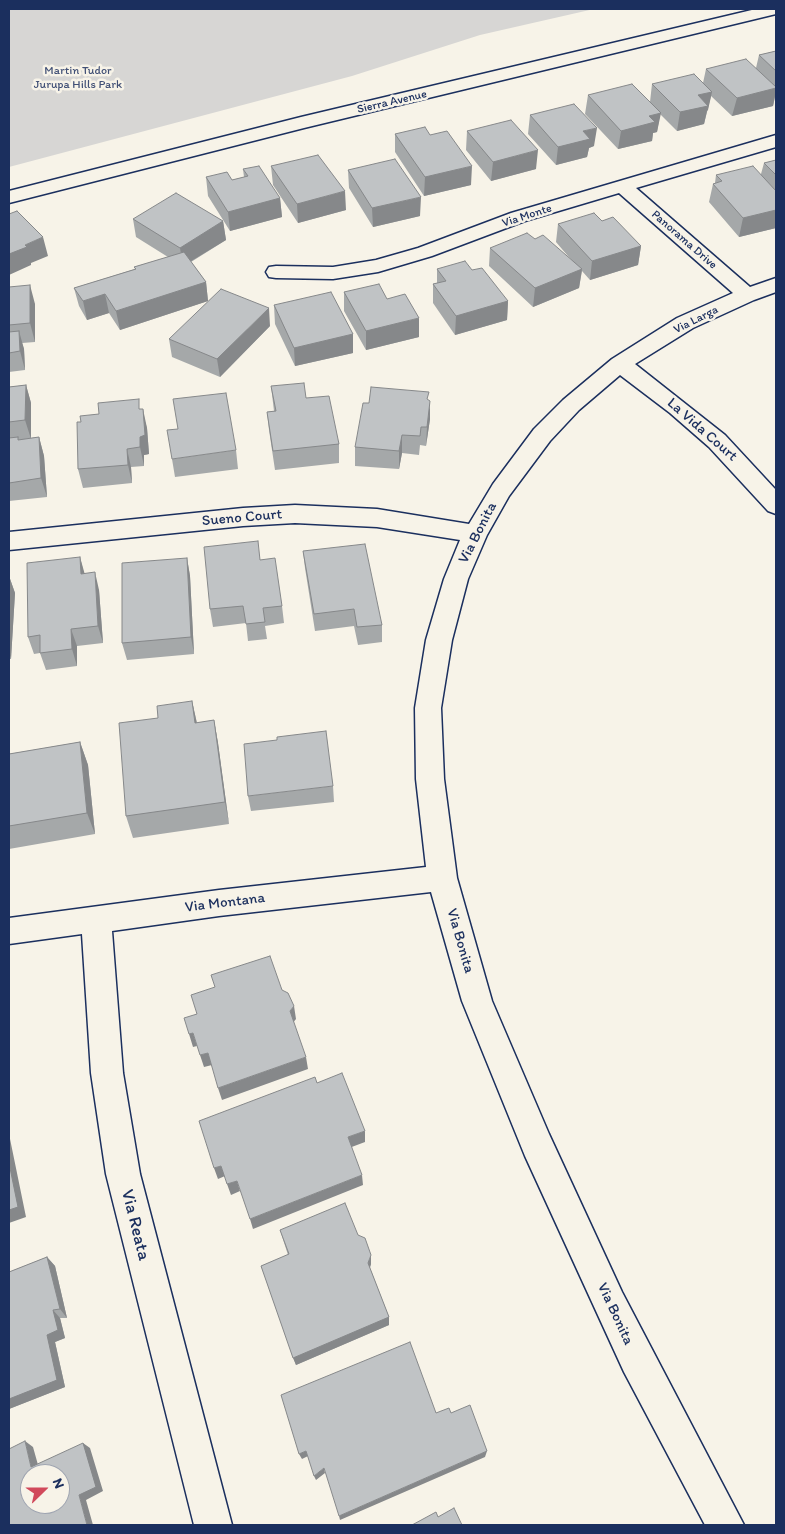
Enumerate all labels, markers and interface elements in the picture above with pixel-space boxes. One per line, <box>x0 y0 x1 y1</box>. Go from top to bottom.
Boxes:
park label: Martin Tudor Jurupa Hills Park <box>34 64 122 92</box>
street label: Sierra Avenue <box>356 87 428 117</box>
street label: Via Monte <box>500 201 554 231</box>
street label: Panorama Drive <box>648 208 720 272</box>
street label: Via Larga <box>671 303 721 337</box>
street label: La Vida Court <box>663 394 741 466</box>
street label: Via Bonita <box>455 499 501 567</box>
street label: Sueno Court <box>201 506 283 530</box>
street label: Via Montana <box>184 889 266 917</box>
street label: Via Bonita <box>442 907 478 975</box>
street label: Via Reata <box>116 1187 154 1263</box>
street label: Via Bonita <box>593 1280 637 1348</box>
north arrow <box>20 1464 70 1514</box>
text: N <box>49 1476 68 1491</box>

